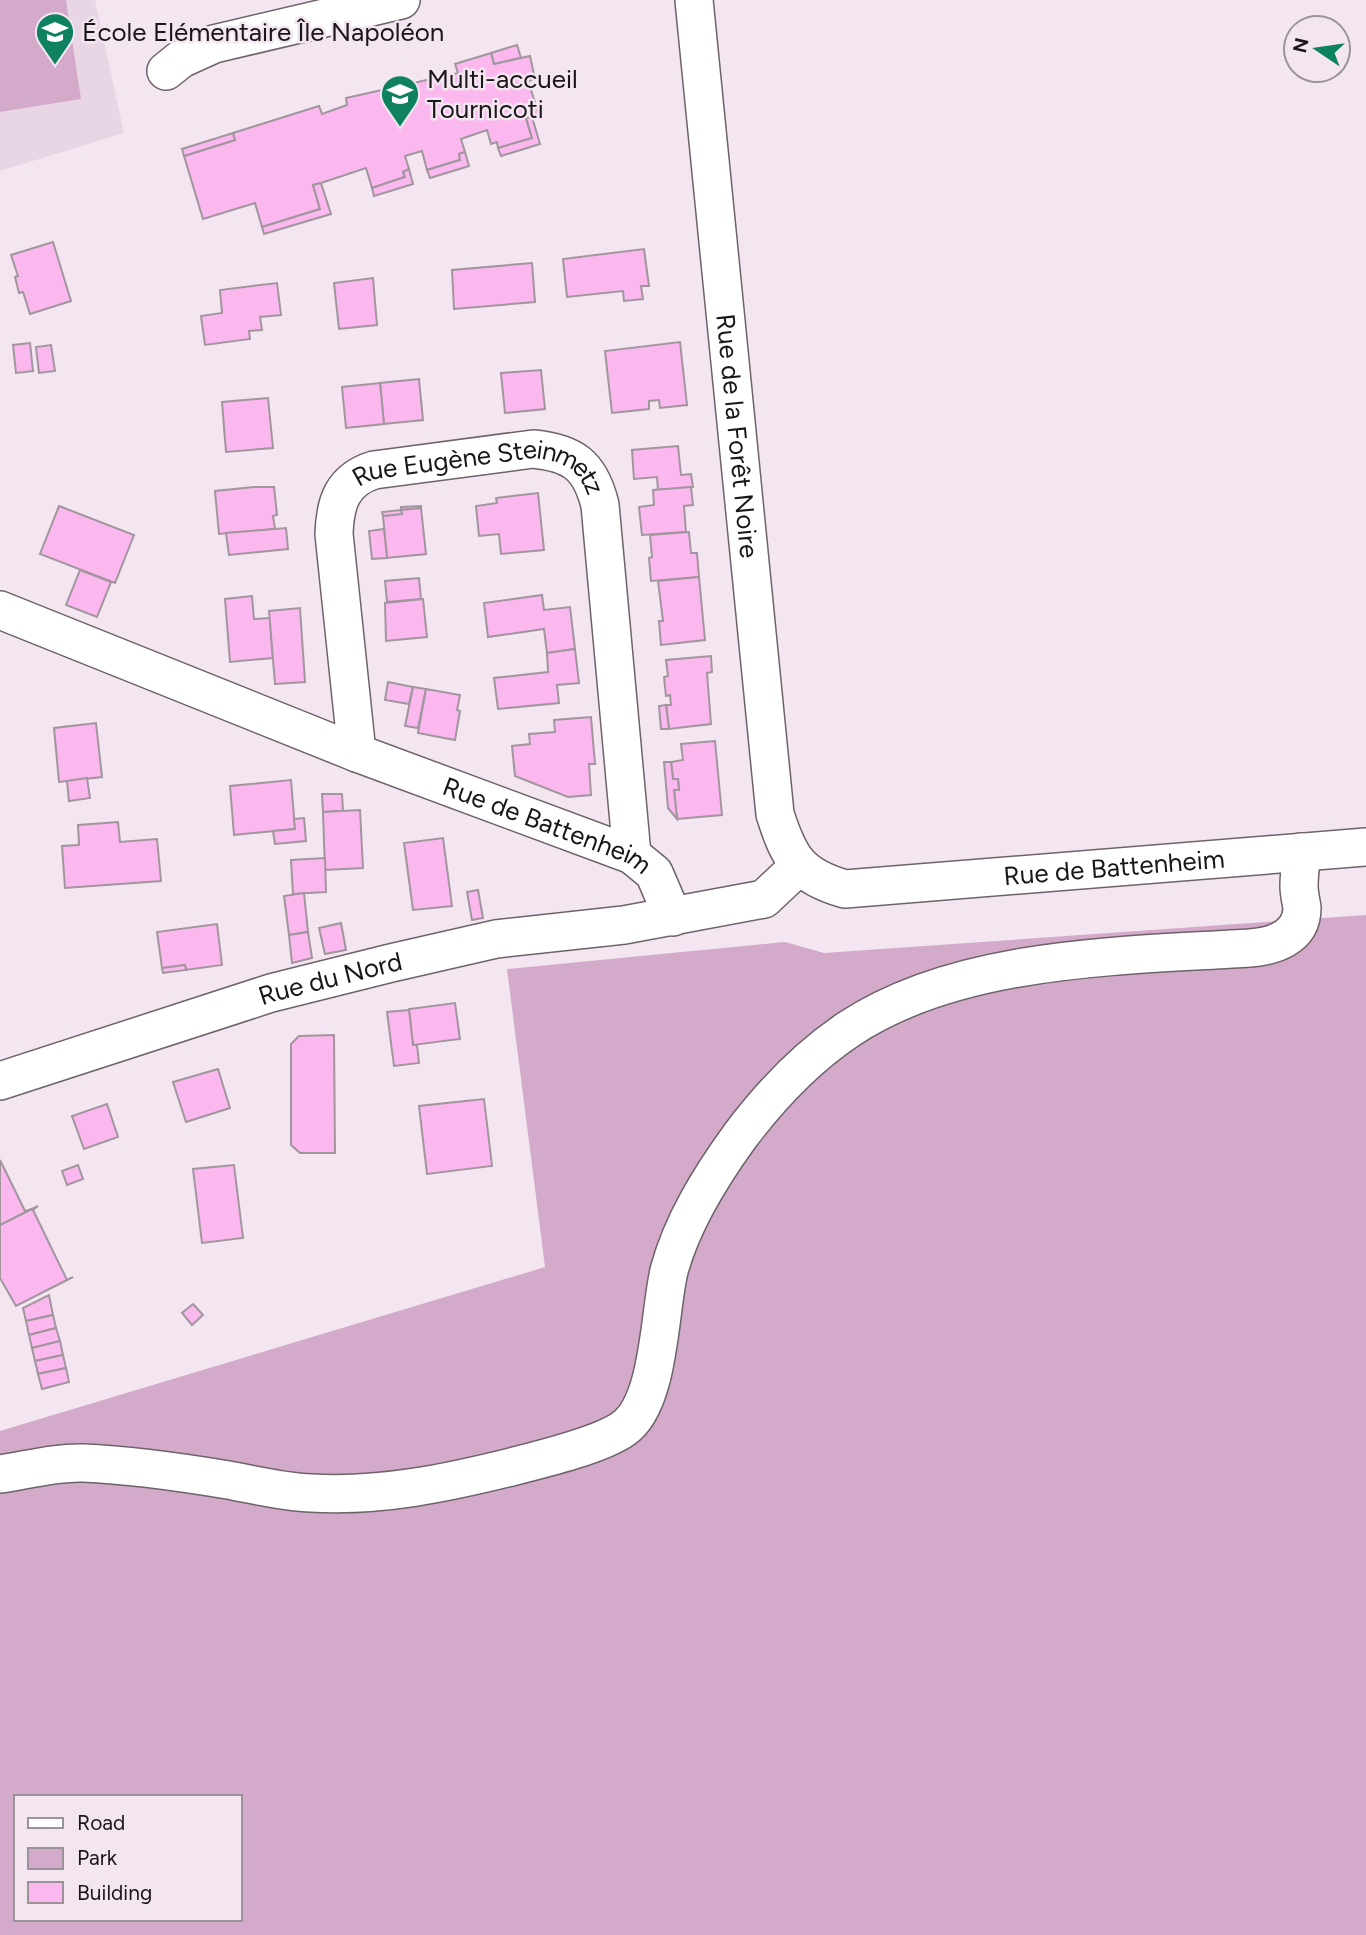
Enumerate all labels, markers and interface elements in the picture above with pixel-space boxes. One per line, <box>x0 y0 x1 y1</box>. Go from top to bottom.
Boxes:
school or university icon: École Elémentaire Île Napoléon <box>34 11 76 66</box>
north arrow <box>1282 14 1352 84</box>
place label: École Elémentaire Île Napoléon <box>82 16 444 48</box>
text: N <box>1288 36 1314 55</box>
place label: Multi-accueil Tournicoti <box>427 63 578 125</box>
school or university icon: Multi-accueil Tournicoti <box>379 73 421 128</box>
street label: Rue de la Forêt Noire <box>709 312 765 560</box>
text: Rue Eugène Steinmetz <box>346 433 611 499</box>
street label: Rue Eugène Steinmetz <box>340 473 606 519</box>
street label: Rue de Battenheim <box>438 770 658 881</box>
street label: Rue de Battenheim <box>1002 842 1226 892</box>
street label: Rue du Nord <box>254 945 405 1012</box>
legend <box>14 1795 242 1921</box>
text: Road <box>77 1810 125 1835</box>
text: Park <box>77 1845 118 1870</box>
text: Building <box>77 1880 152 1905</box>

